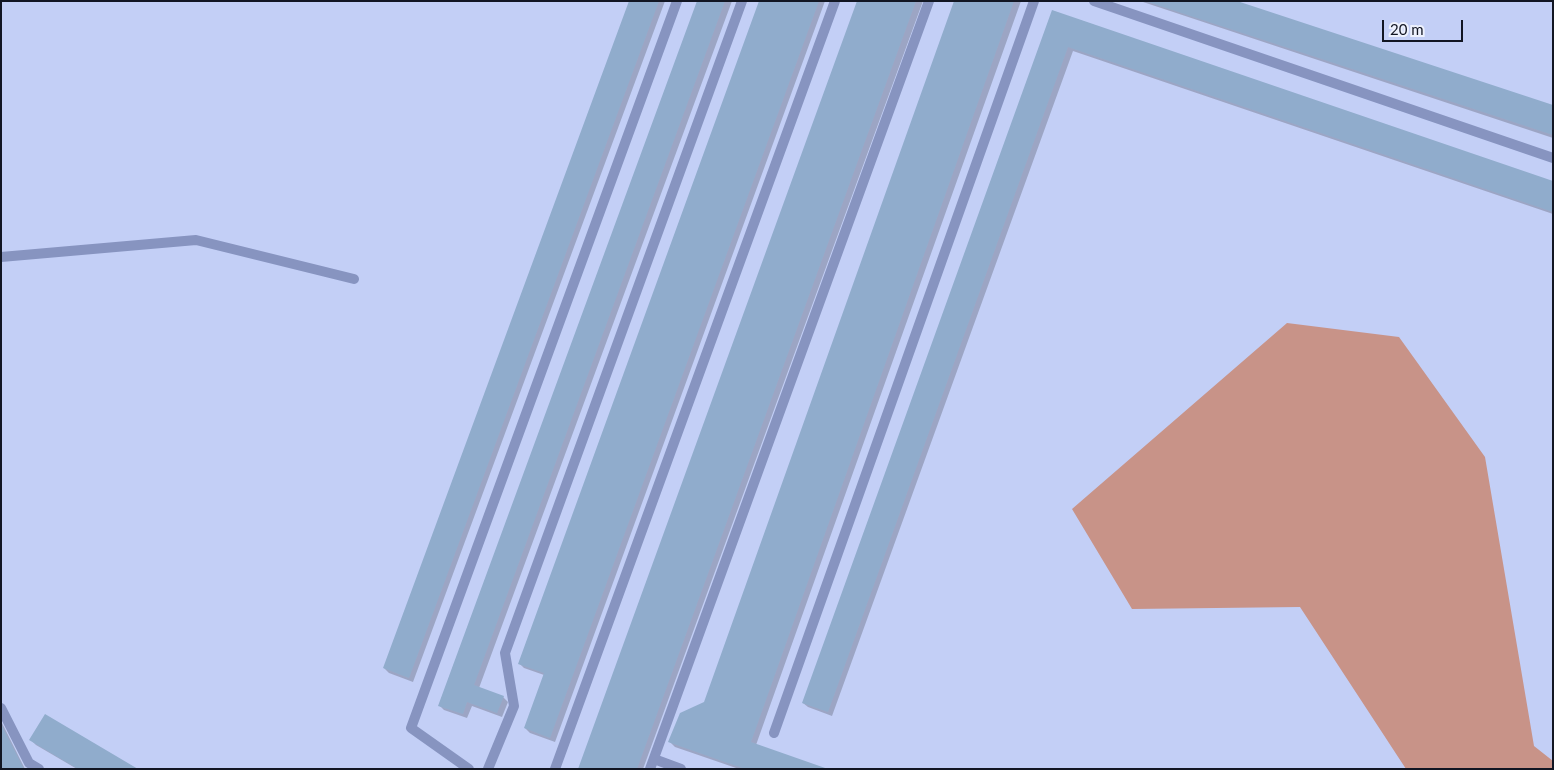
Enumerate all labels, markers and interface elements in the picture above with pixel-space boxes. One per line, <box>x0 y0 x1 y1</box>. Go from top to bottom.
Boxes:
scale bar <box>1384 10 1465 42</box>
text: 20 m <box>1390 20 1424 38</box>

